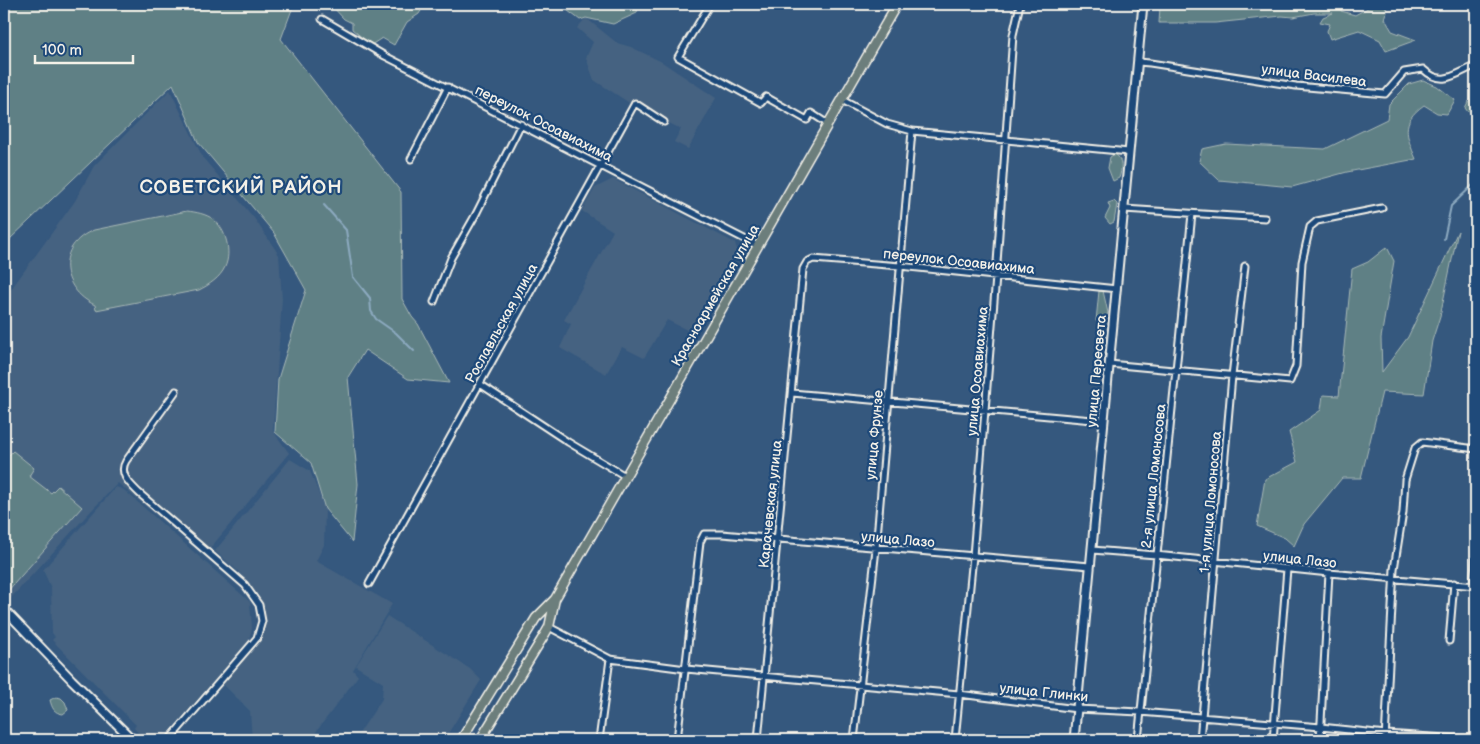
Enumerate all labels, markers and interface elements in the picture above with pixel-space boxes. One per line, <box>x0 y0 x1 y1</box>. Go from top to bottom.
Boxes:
scale bar <box>35 32 132 64</box>
text: 100 m <box>42 41 82 60</box>
street label: улица Василева <box>1260 61 1368 90</box>
street label: переулок Осоавиахима <box>472 81 616 166</box>
district label: СОВЕТСКИЙ РАЙОН <box>139 175 343 199</box>
street label: Красноармейская улица <box>668 221 763 369</box>
street label: переулок Осоавиахима <box>882 245 1036 278</box>
street label: Рославльская улица <box>461 260 542 386</box>
street label: улица Осоавиахима <box>963 305 992 437</box>
street label: улица Пересвета <box>1083 313 1110 428</box>
street label: улица Фрунзе <box>862 389 887 481</box>
street label: 2-я улица Ломоносова <box>1137 402 1170 549</box>
street label: 1-я улица Ломоносова <box>1196 430 1225 574</box>
street label: Карачевская улица <box>755 439 786 569</box>
street label: улица Лазо <box>860 528 935 551</box>
street label: улица Лазо <box>1262 547 1338 572</box>
street label: улица Глинки <box>999 679 1089 706</box>

